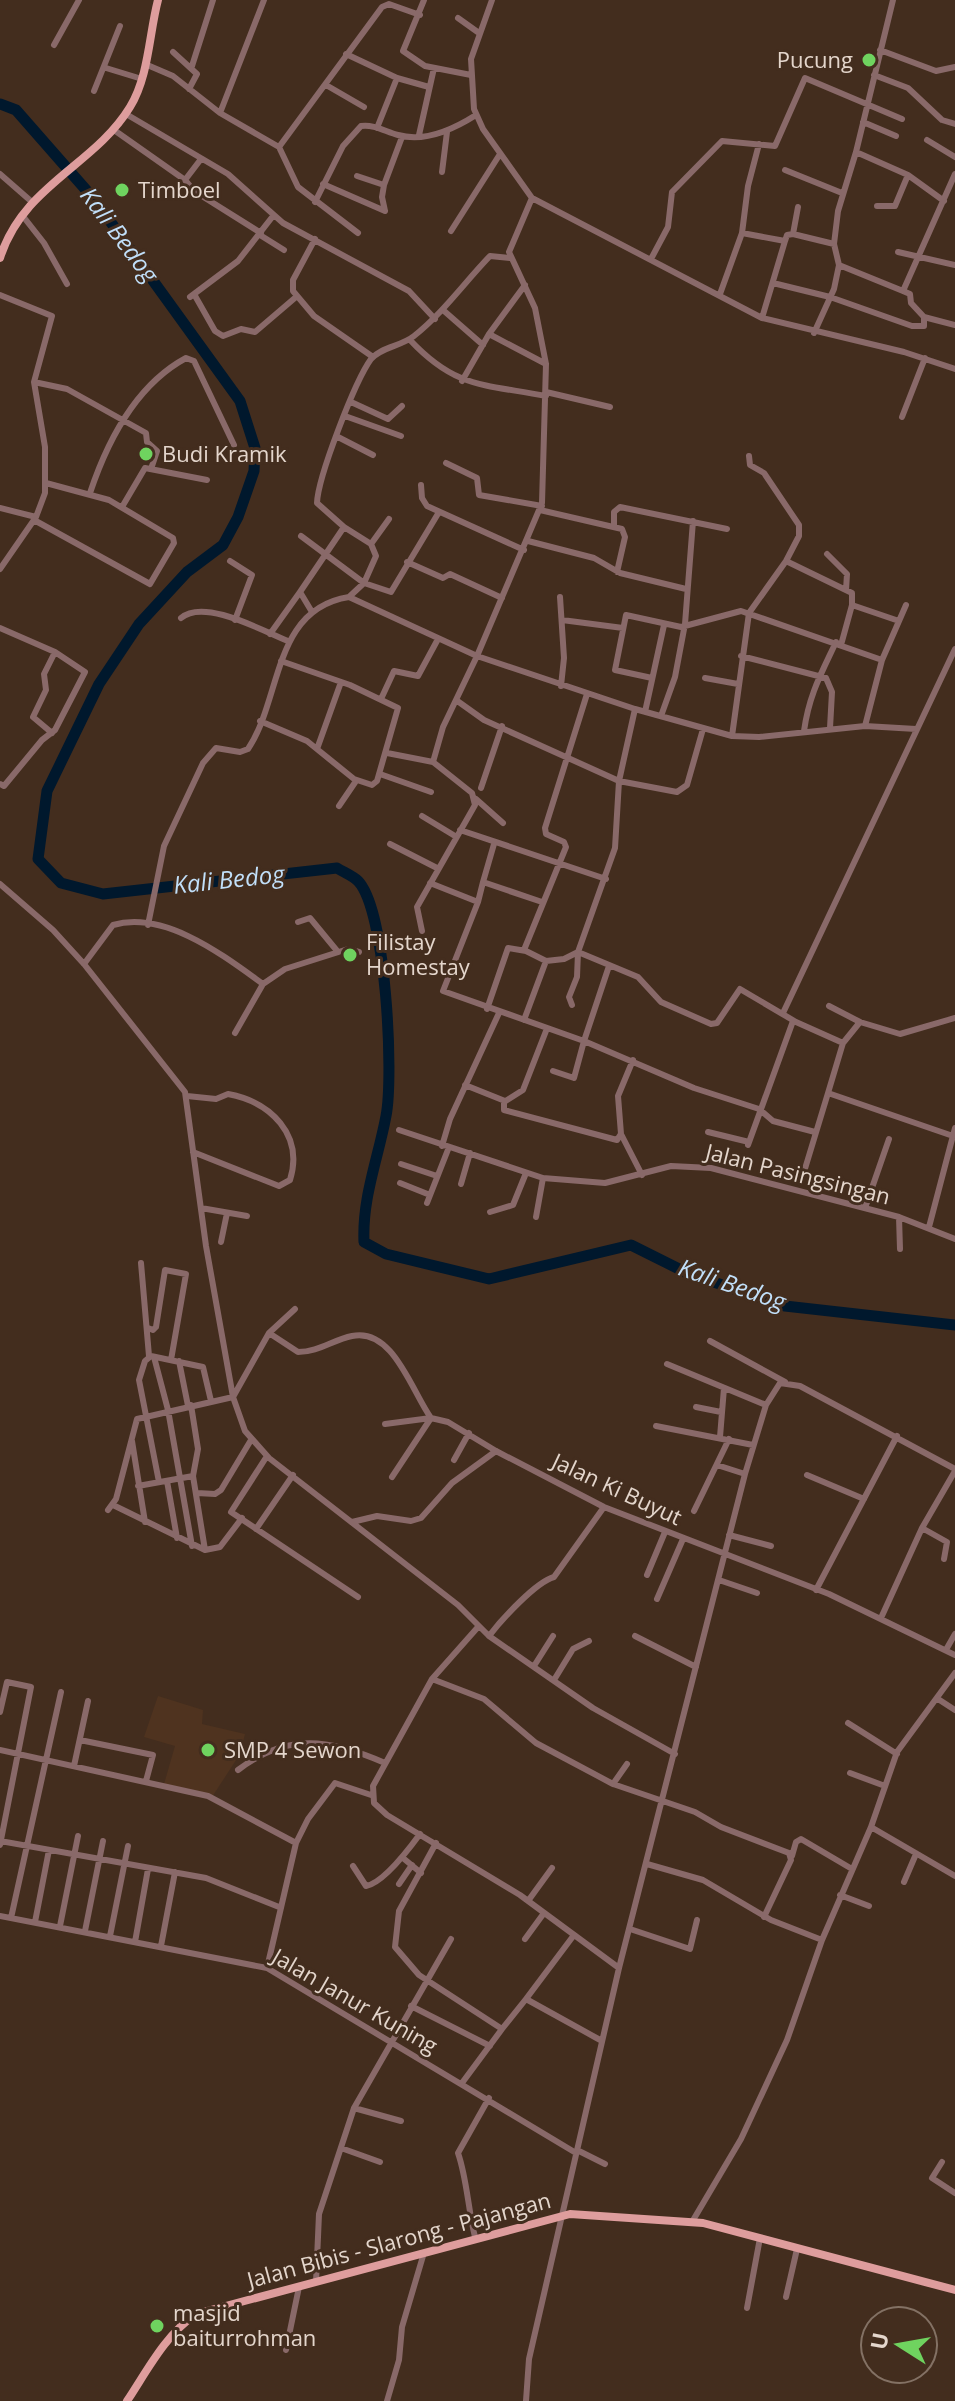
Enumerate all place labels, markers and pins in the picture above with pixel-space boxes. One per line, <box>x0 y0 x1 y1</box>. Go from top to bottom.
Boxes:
place label: Pucung <box>777 44 853 74</box>
marker: Pucung <box>860 51 878 69</box>
place label: Timboel <box>138 174 221 204</box>
marker: Timboel <box>113 181 131 199</box>
place label: Budi Kramik <box>162 438 287 468</box>
marker: Budi Kramik <box>137 445 155 463</box>
place label: Filistay Homestay <box>366 926 471 981</box>
marker: Filistay Homestay <box>341 946 359 964</box>
place label: SMP 4 Sewon <box>224 1734 361 1764</box>
marker: SMP 4 Sewon <box>199 1741 217 1759</box>
place label: masjid baiturrohman <box>173 2297 316 2352</box>
marker: masjid baiturrohman <box>148 2317 166 2335</box>

